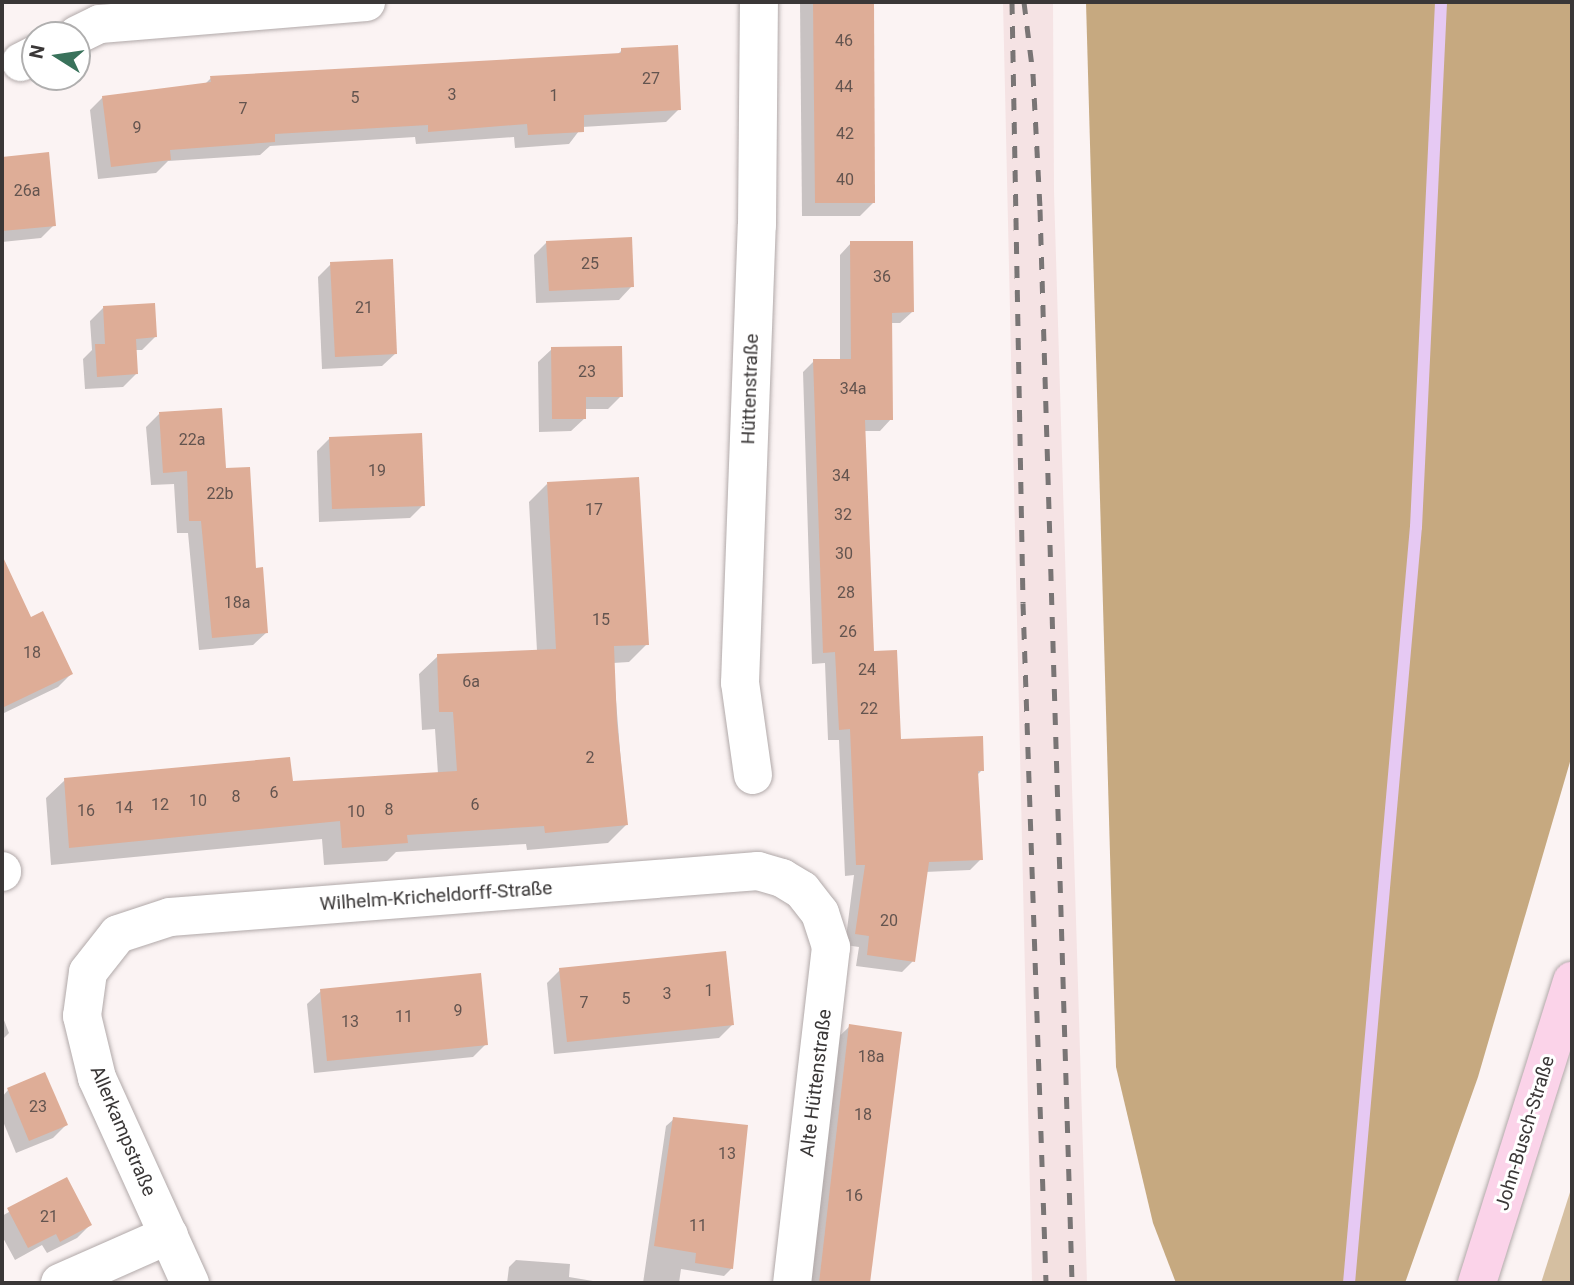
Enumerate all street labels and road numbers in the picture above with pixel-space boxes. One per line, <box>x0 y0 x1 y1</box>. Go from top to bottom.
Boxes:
street label: Hüttenstraße <box>737 333 763 445</box>
street label: Wilhelm-Kricheldorff-Straße <box>319 876 553 916</box>
street label: Alte Hüttenstraße <box>796 1008 836 1158</box>
street label: John-Busch-Straße <box>1491 1053 1559 1213</box>
street label: Allerkampstraße <box>85 1062 161 1200</box>

